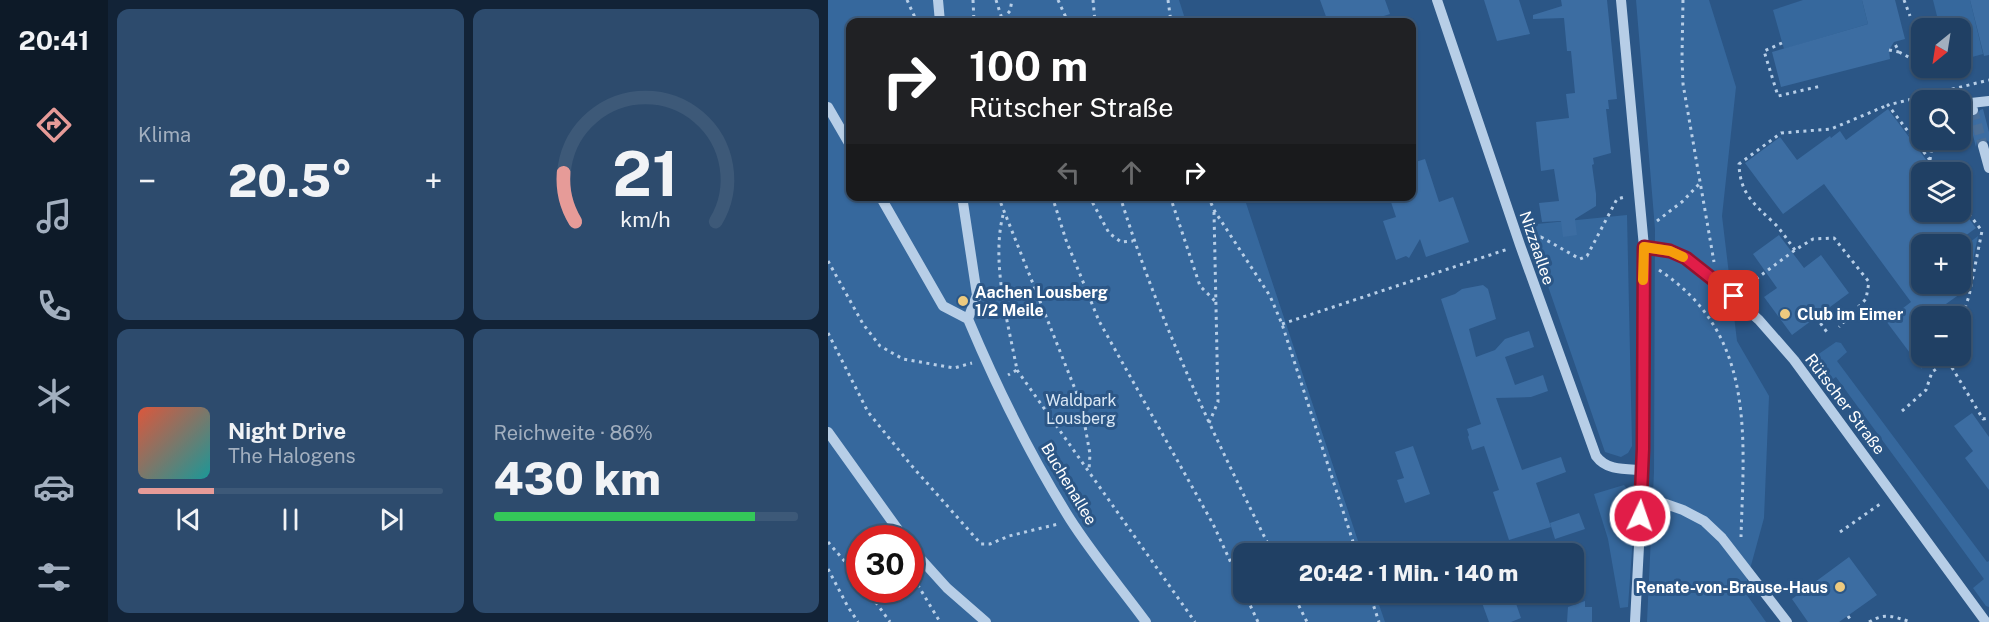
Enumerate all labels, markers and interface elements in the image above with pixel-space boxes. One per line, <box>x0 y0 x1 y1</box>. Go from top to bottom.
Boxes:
north arrow <box>1911 18 1971 78</box>
map controls <box>1911 18 1971 366</box>
text: 20:41 <box>18 24 90 56</box>
text: 100 m <box>969 41 1088 90</box>
icon: right <box>870 42 948 120</box>
button: search <box>1911 90 1971 150</box>
text: Rütscher Straße <box>969 91 1174 123</box>
icon: directions <box>33 104 75 146</box>
text: Klima <box>138 123 191 147</box>
text: 21 <box>613 137 679 210</box>
text: 20.5° <box>228 154 353 207</box>
icon: left <box>1052 156 1085 189</box>
icon: ahead <box>1115 156 1148 189</box>
icon: right <box>1178 156 1211 189</box>
text: − <box>138 162 156 200</box>
text: + <box>424 162 443 200</box>
button: layers <box>1911 162 1971 222</box>
icon: music <box>33 195 75 237</box>
text: km/h <box>621 207 671 232</box>
street label: Nizzaallee <box>1516 209 1558 287</box>
button: + <box>1911 234 1971 294</box>
pin <box>1708 270 1759 321</box>
icon: arrive <box>1717 279 1750 312</box>
place label: Aachen Lousberg 1/2 Meile <box>975 283 1108 320</box>
icon: phone <box>33 285 75 327</box>
marker: Aachen Lousberg 1/2 Meile <box>956 294 970 308</box>
place label: Club im Eimer <box>1797 305 1904 324</box>
button: − <box>1911 306 1971 366</box>
marker: Club im Eimer <box>1778 307 1792 321</box>
street label: Rütscher Straße <box>1801 350 1889 458</box>
icon: climate <box>33 375 75 417</box>
park label: Waldpark Lousberg <box>1045 391 1117 428</box>
text: Night Drive <box>228 418 346 444</box>
text: Reichweite · 86% <box>494 421 653 445</box>
street label: Buchenallee <box>1037 440 1101 528</box>
text: The Halogens <box>228 444 356 468</box>
text: 430 km <box>494 452 661 505</box>
icon: car <box>33 466 75 508</box>
position arrow <box>1608 484 1672 548</box>
icon: previous <box>172 503 205 536</box>
icon: pause <box>274 503 307 536</box>
icon: next <box>375 503 408 536</box>
speed limit sign: 30 <box>846 525 924 603</box>
icon: filters <box>33 556 75 598</box>
text: 20:42 · 1 Min. · 140 m <box>1299 560 1518 586</box>
place label: Renate-von-Brause-Haus <box>1636 578 1828 597</box>
marker: Renate-von-Brause-Haus <box>1833 580 1847 594</box>

